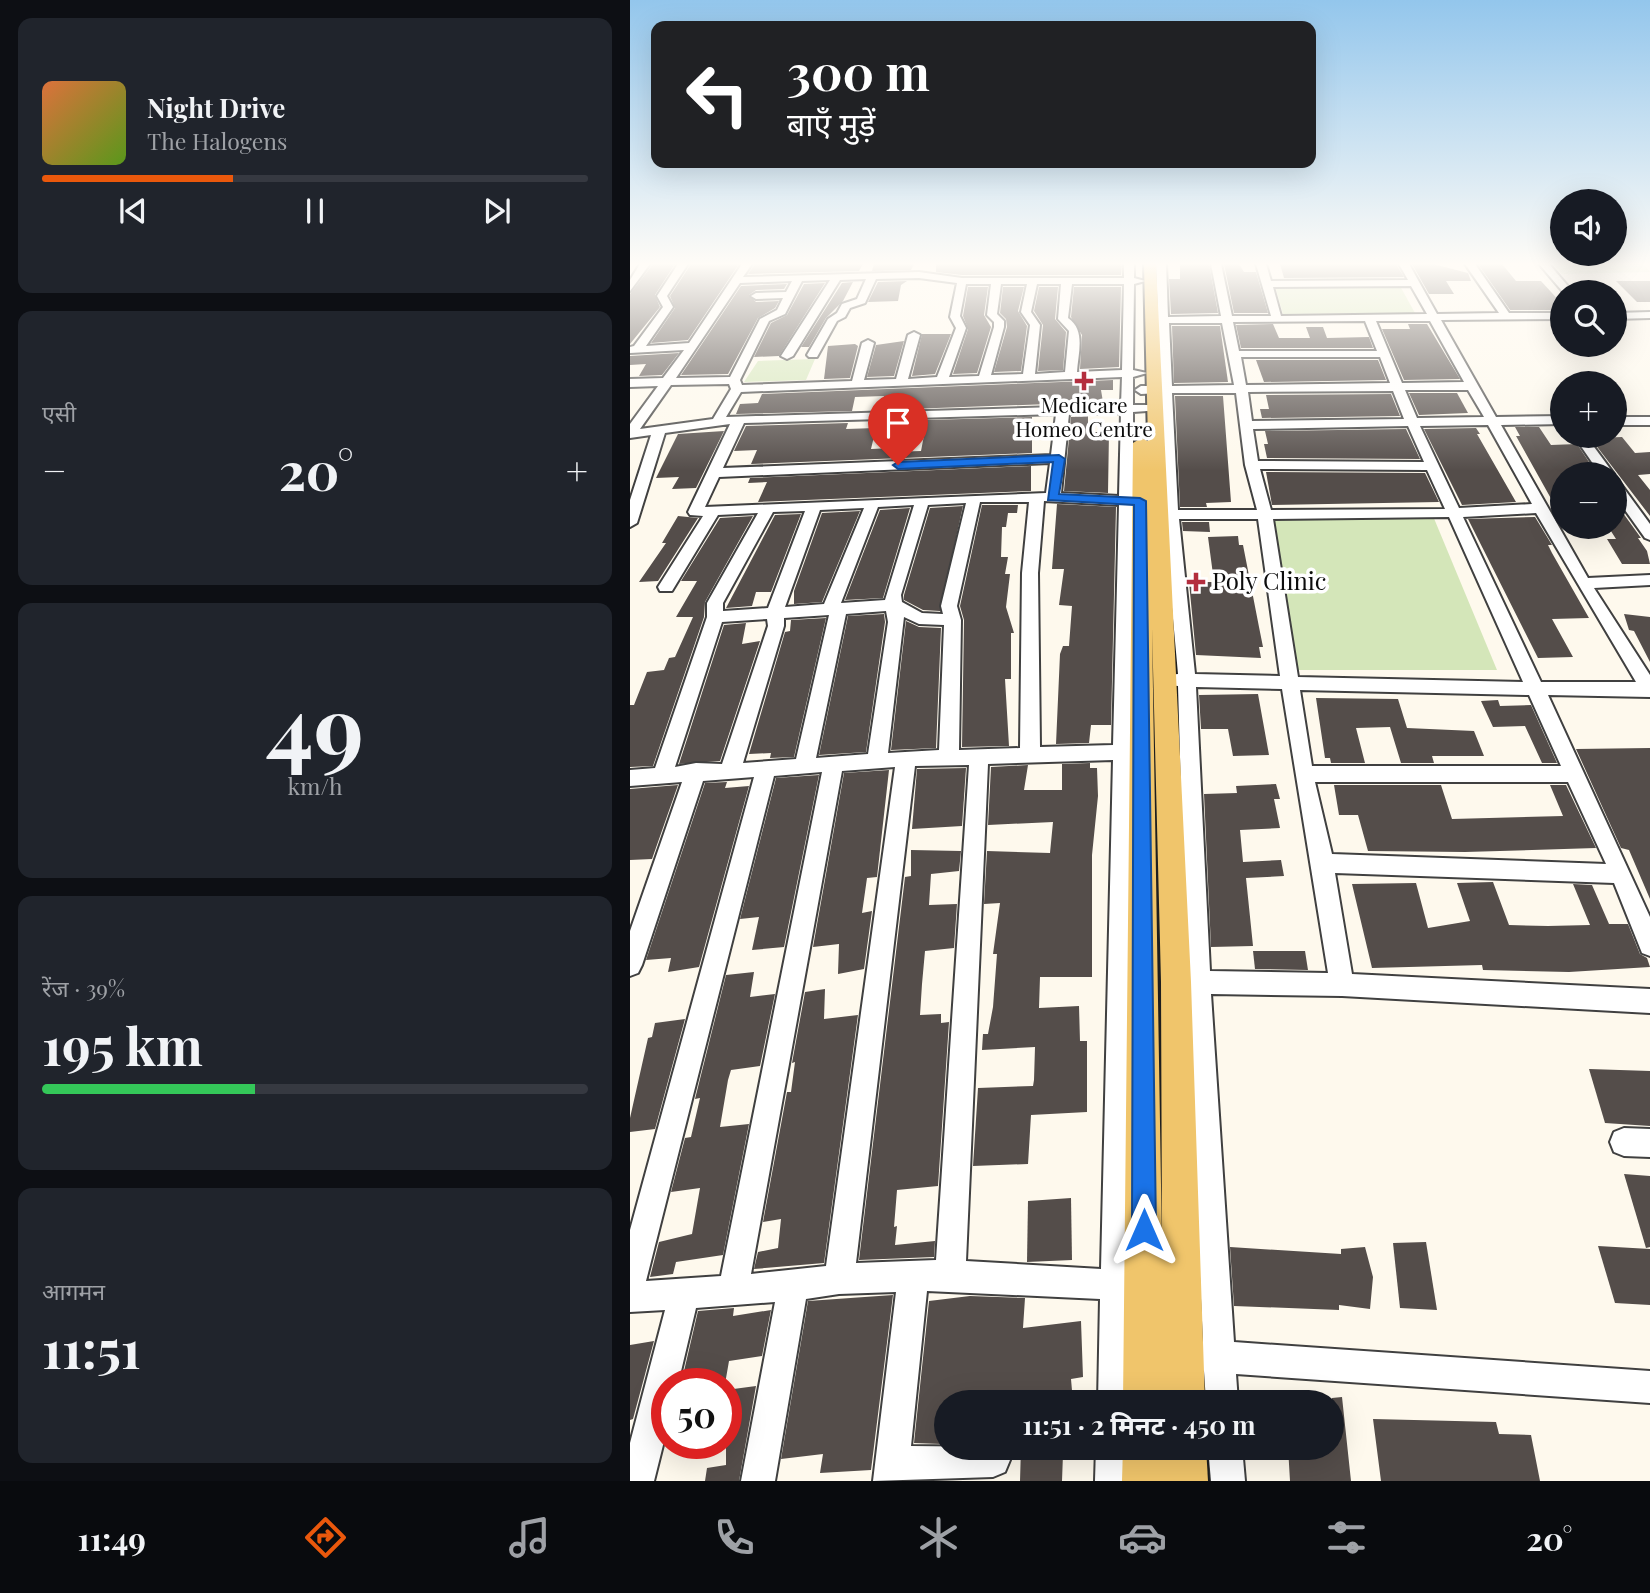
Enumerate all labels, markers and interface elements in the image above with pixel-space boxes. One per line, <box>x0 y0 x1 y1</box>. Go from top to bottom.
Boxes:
text: 300 m <box>787 38 930 103</box>
icon: left <box>672 49 763 140</box>
text: Night Drive <box>147 90 285 125</box>
text: बाएँ मुड़ें <box>787 101 875 144</box>
text: The Halogens <box>147 125 287 156</box>
map controls <box>1550 189 1627 539</box>
button: sound <box>1550 189 1627 266</box>
icon: previous <box>114 192 152 230</box>
icon: pause <box>296 192 334 230</box>
icon: next <box>478 192 516 230</box>
button: search <box>1550 280 1627 357</box>
marker: Medicare Homeo Centre <box>1074 371 1094 391</box>
button: + <box>1550 371 1627 448</box>
place label: Medicare Homeo Centre <box>1015 390 1153 442</box>
pin <box>868 393 928 465</box>
text: एसी <box>42 397 76 428</box>
icon: arrive <box>879 404 917 442</box>
text: 20° <box>279 435 354 504</box>
text: − <box>42 444 67 495</box>
text: + <box>566 444 588 495</box>
button: − <box>1550 462 1627 539</box>
place label: Poly Clinic <box>1212 564 1326 596</box>
marker: Poly Clinic <box>1186 572 1206 592</box>
text: 49 <box>266 664 364 785</box>
text: km/h <box>287 770 343 801</box>
text: रेंज · 39% <box>42 972 125 1003</box>
text: 195 km <box>42 1010 203 1079</box>
position arrow <box>1107 1193 1181 1267</box>
text: आगमन <box>42 1275 105 1306</box>
text: 11:51 <box>42 1313 141 1382</box>
speed limit sign: 50 <box>651 1368 742 1459</box>
text: 11:51 · 2 मिनट · 450 m <box>1022 1407 1256 1442</box>
icon: directions <box>301 1513 350 1562</box>
icon: music <box>505 1513 554 1562</box>
icon: phone <box>710 1513 759 1562</box>
icon: climate <box>914 1513 963 1562</box>
icon: car <box>1118 1513 1167 1562</box>
icon: filters <box>1322 1513 1371 1562</box>
text: 11:49 <box>78 1516 146 1559</box>
text: 20° <box>1526 1516 1572 1559</box>

